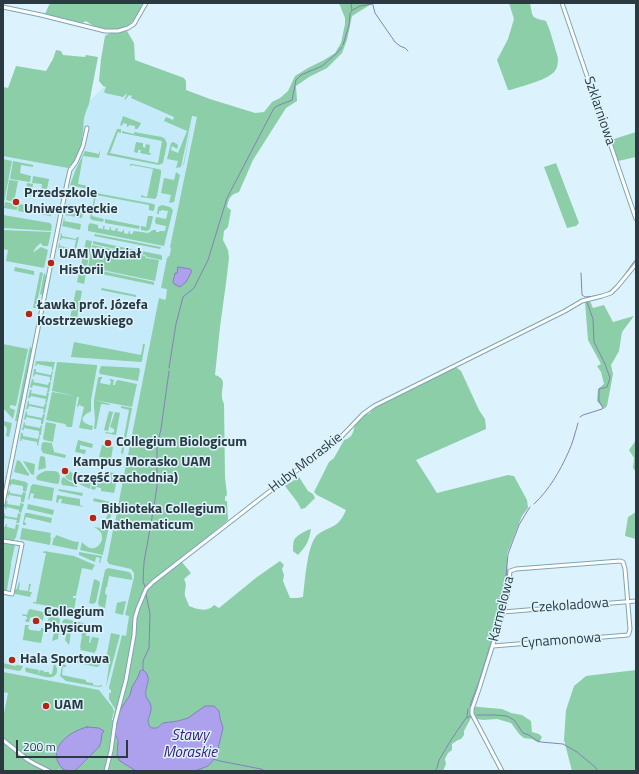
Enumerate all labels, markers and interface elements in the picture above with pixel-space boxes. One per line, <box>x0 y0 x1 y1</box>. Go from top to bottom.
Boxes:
street label: Szklarniowa <box>579 75 619 147</box>
place label: Przedszkole Uniwersyteckie <box>24 186 118 218</box>
marker: Przedszkole Uniwersyteckie <box>11 197 21 207</box>
place label: UAM Wydział Historii <box>59 247 142 280</box>
marker: UAM Wydział Historii <box>46 258 56 268</box>
place label: Ławka prof. Józefa Kostrzewskiego <box>37 298 148 330</box>
marker: Ławka prof. Józefa Kostrzewskiego <box>24 309 34 319</box>
street label: Huby Moraskie <box>266 429 346 497</box>
place label: Collegium Biologicum <box>116 435 247 451</box>
marker: Collegium Biologicum <box>103 438 113 448</box>
place label: Kampus Morasko UAM (część zachodnia) <box>73 455 211 488</box>
marker: Kampus Morasko UAM (część zachodnia) <box>60 466 70 476</box>
place label: Biblioteka Collegium Mathematicum <box>101 502 225 534</box>
marker: Biblioteka Collegium Mathematicum <box>88 513 98 523</box>
street label: Karmelowa <box>486 575 518 643</box>
street label: Czekoladowa <box>531 595 609 617</box>
place label: Collegium Physicum <box>44 605 104 638</box>
marker: Collegium Physicum <box>31 616 41 626</box>
street label: Cynamonowa <box>520 630 602 652</box>
place label: Hala Sportowa <box>20 652 109 668</box>
marker: Hala Sportowa <box>7 655 17 665</box>
place label: UAM <box>54 698 84 714</box>
marker: UAM <box>41 701 51 711</box>
water label: Stawy Moraskie <box>163 727 217 762</box>
scale bar <box>18 732 130 758</box>
text: 200 m <box>23 737 56 756</box>

